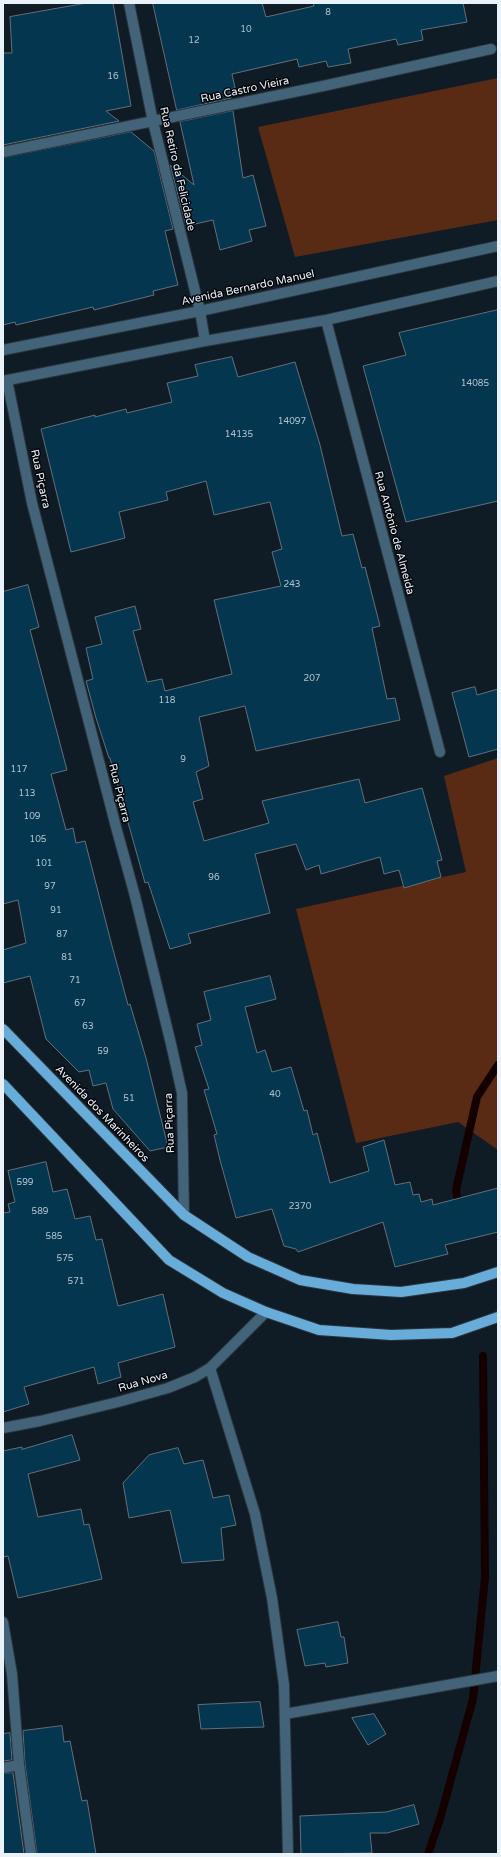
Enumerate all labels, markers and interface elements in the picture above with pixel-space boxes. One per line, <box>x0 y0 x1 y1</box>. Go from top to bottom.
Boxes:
house number: 8 <box>325 8 331 18</box>
house number: 10 <box>240 25 252 35</box>
house number: 12 <box>188 36 200 46</box>
house number: 16 <box>107 72 119 82</box>
street label: Rua Castro Vieira <box>200 74 290 106</box>
street label: Rua Retiro da Felicidade <box>156 106 198 232</box>
street label: Avenida Bernardo Manuel <box>180 267 316 309</box>
house number: 14085 <box>461 379 489 389</box>
house number: 14097 <box>278 417 306 427</box>
house number: 14135 <box>225 430 253 440</box>
street label: Rua Piçarra <box>27 448 53 510</box>
street label: Rua Antônio de Almeida <box>371 470 417 596</box>
house number: 243 <box>284 580 300 590</box>
house number: 207 <box>304 674 320 684</box>
house number: 118 <box>159 696 175 706</box>
house number: 9 <box>180 755 186 765</box>
street label: Rua Piçarra <box>105 762 133 824</box>
house number: 117 <box>11 765 27 775</box>
house number: 113 <box>19 789 35 799</box>
house number: 109 <box>24 812 40 822</box>
house number: 105 <box>30 835 46 845</box>
house number: 101 <box>36 859 52 869</box>
house number: 96 <box>208 873 220 883</box>
house number: 97 <box>44 882 56 892</box>
house number: 91 <box>50 906 62 916</box>
house number: 87 <box>56 930 68 940</box>
house number: 81 <box>61 953 73 963</box>
house number: 71 <box>69 976 81 986</box>
house number: 67 <box>74 999 86 1009</box>
house number: 63 <box>82 1022 94 1032</box>
house number: 59 <box>97 1047 109 1057</box>
street label: Avenida dos Marinheiros <box>52 1063 152 1165</box>
house number: 40 <box>269 1090 281 1100</box>
street label: Rua Piçarra <box>162 1093 178 1153</box>
house number: 51 <box>123 1094 135 1104</box>
house number: 599 <box>17 1178 33 1188</box>
house number: 2370 <box>289 1202 311 1212</box>
house number: 589 <box>32 1207 48 1217</box>
house number: 585 <box>46 1232 62 1242</box>
house number: 575 <box>57 1254 73 1264</box>
house number: 571 <box>68 1277 84 1287</box>
street label: Rua Nova <box>117 1369 169 1395</box>

